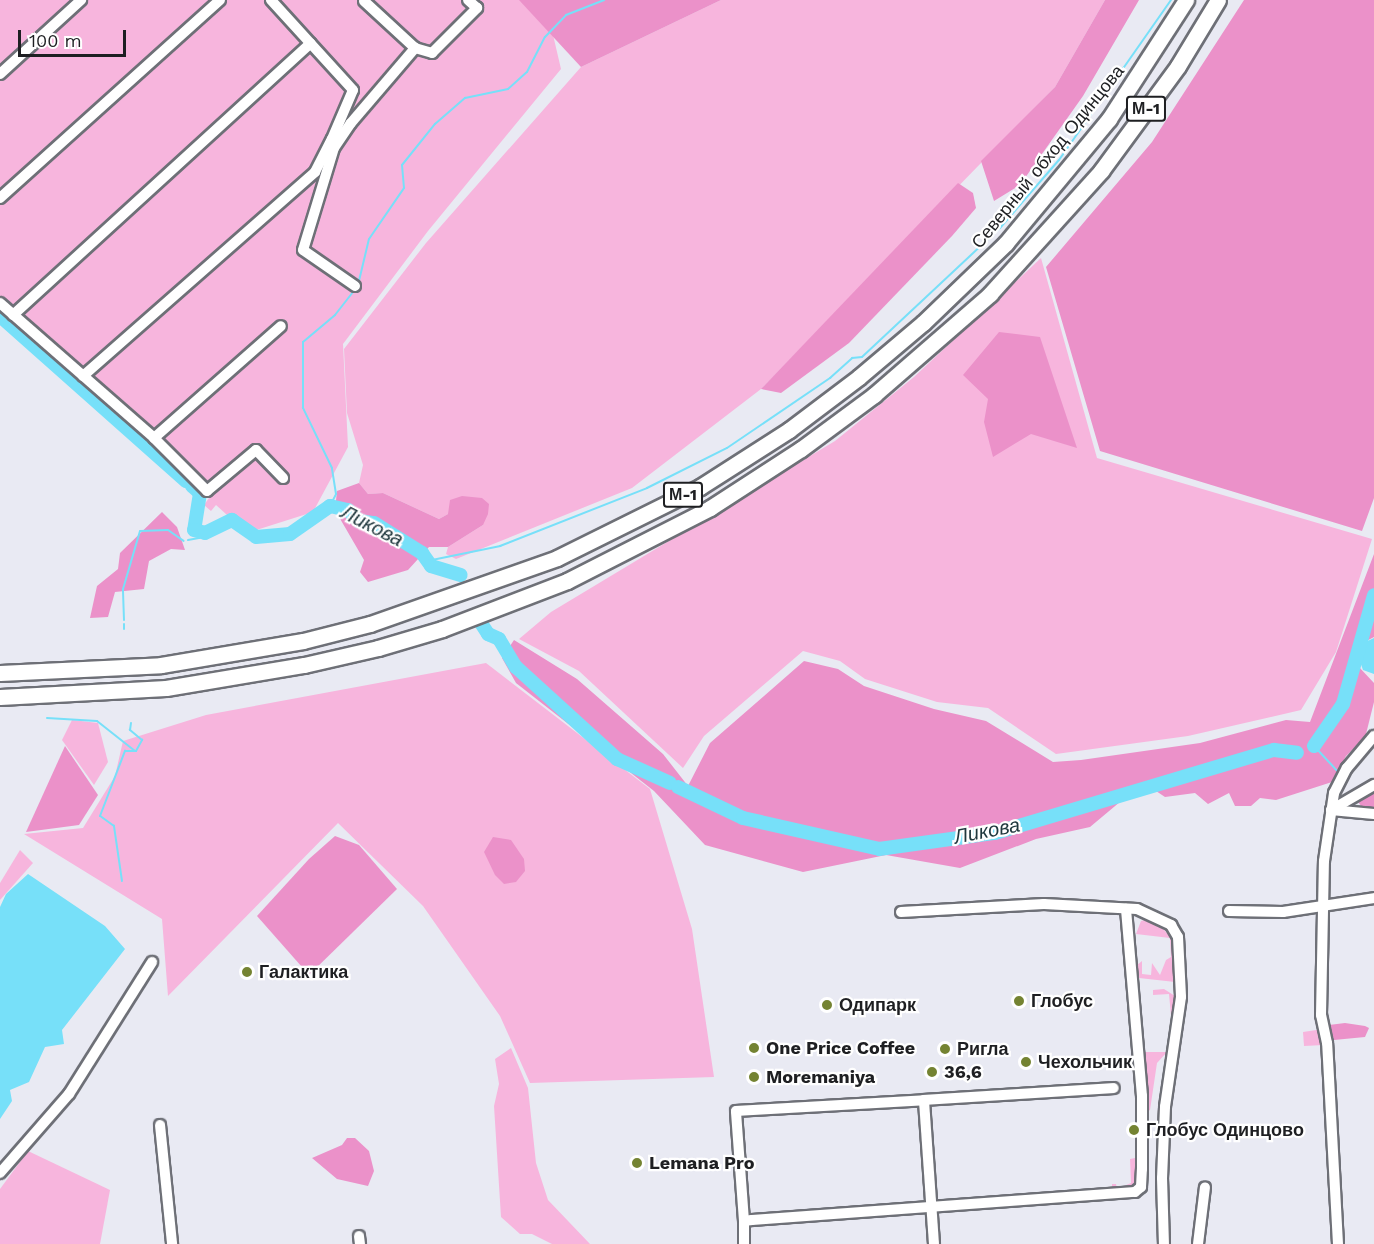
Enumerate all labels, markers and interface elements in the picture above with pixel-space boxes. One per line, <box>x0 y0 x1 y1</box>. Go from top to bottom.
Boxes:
scale bar <box>21 18 129 56</box>
text: 100 m <box>29 30 82 51</box>
street label: Северный обход Одинцова <box>967 61 1129 253</box>
road number: М-1 <box>1125 96 1167 122</box>
road number: М-1 <box>662 482 704 508</box>
water label: Ликова <box>337 500 407 552</box>
water label: Ликова <box>952 813 1022 849</box>
place label: Галактика <box>259 961 348 983</box>
marker: Галактика <box>240 965 254 979</box>
place label: Глобус <box>1031 990 1093 1012</box>
place label: Одипарк <box>839 994 916 1016</box>
marker: Глобус <box>1012 994 1026 1008</box>
marker: Одипарк <box>820 998 834 1012</box>
place label: One Price Coffee <box>766 1037 915 1059</box>
place label: Ригла <box>957 1038 1009 1060</box>
marker: One Price Coffee <box>747 1041 761 1055</box>
marker: Ригла <box>938 1042 952 1056</box>
place label: Чехольчик <box>1038 1051 1132 1073</box>
marker: Чехольчик <box>1019 1055 1033 1069</box>
place label: 36,6 <box>944 1061 982 1083</box>
marker: 36,6 <box>925 1065 939 1079</box>
place label: Moremaniya <box>766 1066 875 1088</box>
marker: Moremaniya <box>747 1070 761 1084</box>
place label: Глобус Одинцово <box>1146 1119 1304 1141</box>
marker: Глобус Одинцово <box>1127 1123 1141 1137</box>
place label: Lemana Pro <box>649 1152 755 1174</box>
marker: Lemana Pro <box>630 1156 644 1170</box>

